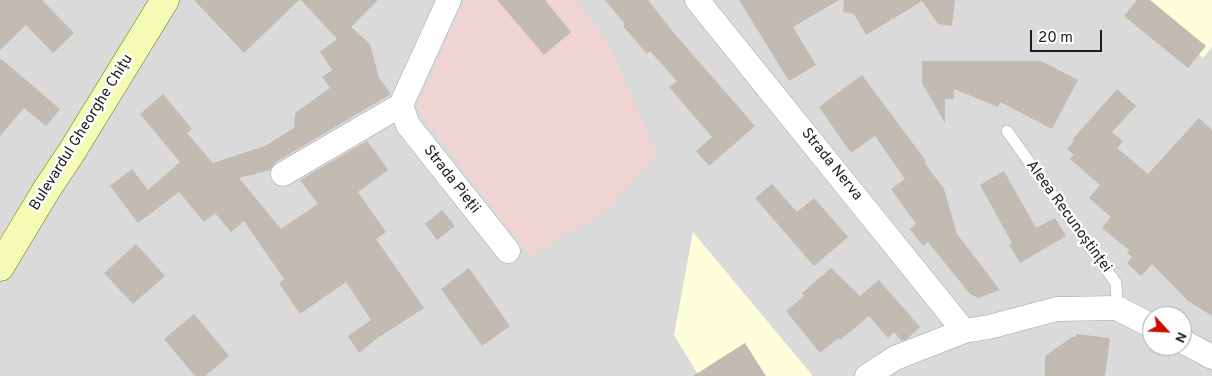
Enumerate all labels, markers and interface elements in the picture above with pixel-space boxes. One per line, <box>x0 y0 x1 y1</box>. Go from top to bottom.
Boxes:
scale bar <box>1032 20 1104 52</box>
text: 20 m <box>1038 29 1073 48</box>
street label: Bulevardul Gheorghe Chițu <box>26 52 138 214</box>
street label: Strada Nerva <box>796 125 866 205</box>
street label: Strada Pieții <box>419 142 483 218</box>
street label: Aleea Recunoștinței <box>1021 157 1115 277</box>
north arrow <box>1142 306 1192 356</box>
text: N <box>1170 329 1190 345</box>

